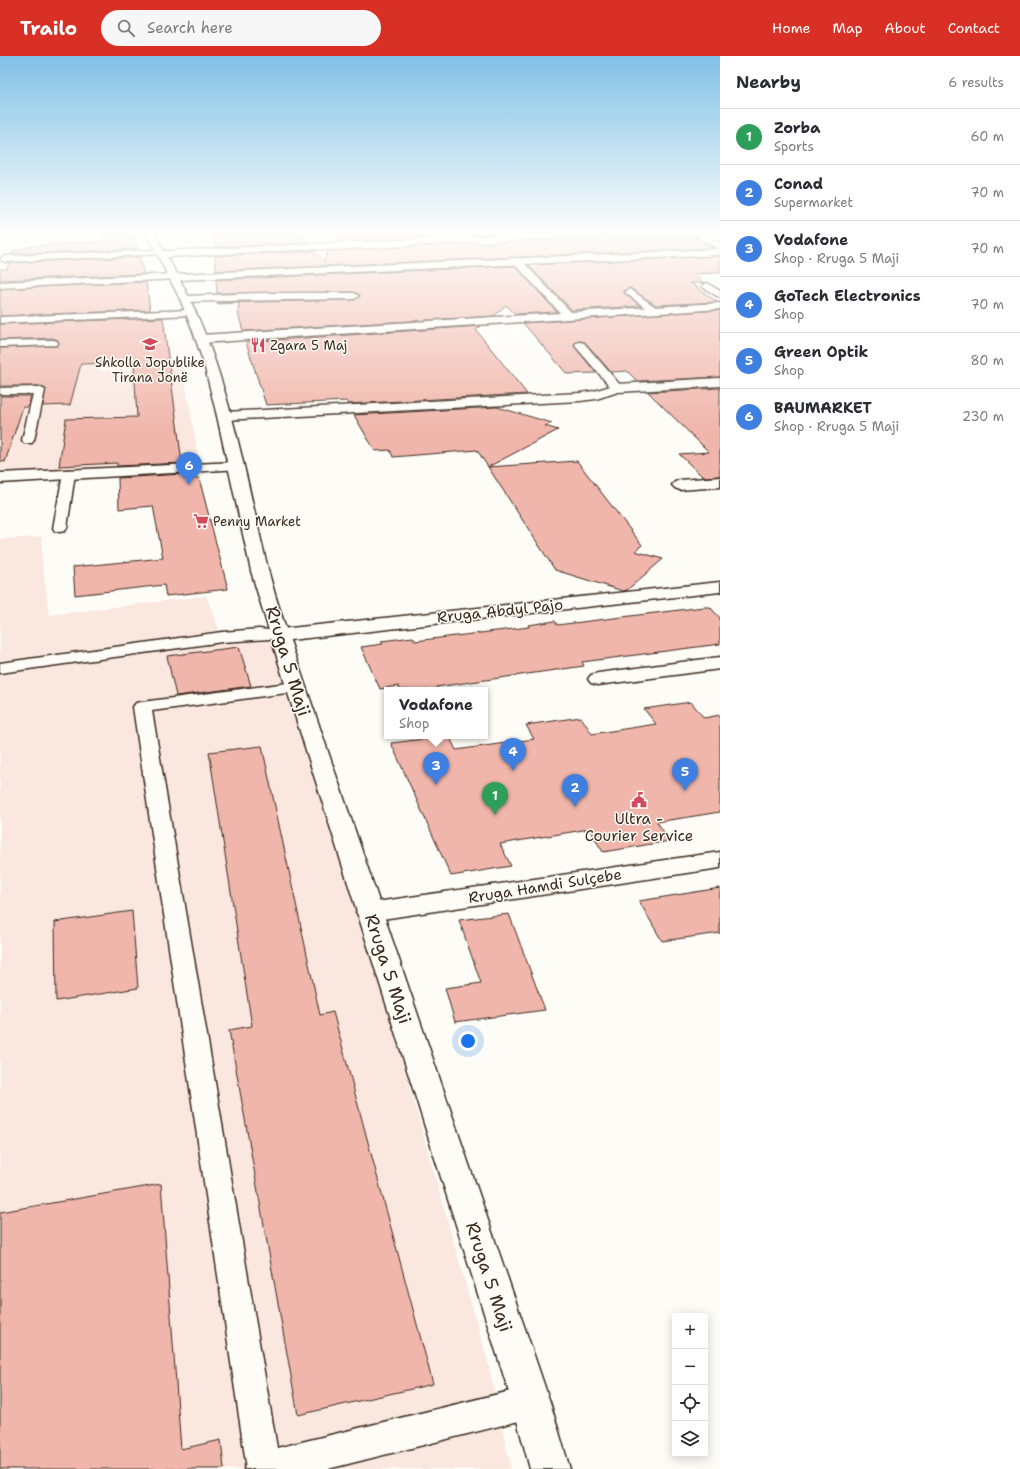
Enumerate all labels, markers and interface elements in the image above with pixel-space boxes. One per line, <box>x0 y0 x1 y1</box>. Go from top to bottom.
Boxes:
search box <box>101 10 381 46</box>
text: Trailo <box>20 16 77 41</box>
icon: search <box>115 17 137 39</box>
text: Search here <box>147 18 233 38</box>
text: Home <box>772 19 811 37</box>
text: Map <box>833 19 863 37</box>
text: About <box>885 19 926 37</box>
text: Contact <box>948 19 1000 37</box>
text: Nearby <box>736 71 801 93</box>
text: 6 results <box>948 74 1004 91</box>
text: Zorba <box>774 118 820 138</box>
text: 1 <box>746 128 752 145</box>
text: 60 m <box>971 128 1004 145</box>
text: Sports <box>774 138 814 155</box>
text: Conad <box>774 174 823 194</box>
text: 2 <box>744 184 754 201</box>
text: 70 m <box>970 184 1004 201</box>
text: Supermarket <box>774 194 853 211</box>
text: Vodafone <box>774 230 848 250</box>
text: 3 <box>744 240 754 257</box>
text: 70 m <box>970 240 1004 257</box>
text: Shop · Rruga 5 Maji <box>774 250 899 267</box>
text: GoTech Electronics <box>774 286 921 306</box>
text: 4 <box>744 296 754 313</box>
text: 70 m <box>970 296 1004 313</box>
text: Shop <box>774 306 804 323</box>
school or university icon: Shkolla Jopublike Tirana Jonë <box>141 335 159 353</box>
restaurant icon: Zgara 5 Maj <box>249 336 267 354</box>
place label: Zgara 5 Maj <box>270 337 347 354</box>
text: Green Optik <box>774 342 868 362</box>
text: 5 <box>745 352 753 369</box>
text: 80 m <box>970 352 1004 369</box>
place label: Shkolla Jopublike Tirana Jonë <box>95 354 205 386</box>
text: Shop <box>774 362 804 379</box>
text: BAUMARKET <box>774 398 872 418</box>
text: 6 <box>744 408 754 425</box>
text: 230 m <box>962 408 1004 425</box>
text: Shop · Rruga 5 Maji <box>774 418 899 435</box>
pin: 6 <box>176 452 202 485</box>
supermarket icon: Penny Market <box>192 512 210 530</box>
place label: Penny Market <box>213 513 301 530</box>
street label: Rruga Abdyl Pajo <box>436 594 564 628</box>
street label: Rruga 5 Maji <box>260 603 316 719</box>
popup <box>384 687 488 739</box>
text: Vodafone <box>399 695 473 715</box>
text: Shop <box>399 715 429 732</box>
pin: 4 <box>500 738 526 771</box>
pin: 3 <box>423 752 449 785</box>
pin: 5 <box>672 758 698 791</box>
pin: 2 <box>562 774 588 807</box>
pin: 1 <box>482 782 508 815</box>
public building icon: Ultra - Courier Service <box>630 791 648 809</box>
place label: Ultra - Courier Service <box>585 809 693 846</box>
street label: Rruga Hamdi Sulçebe <box>467 864 623 908</box>
street label: Rruga 5 Maji <box>359 911 417 1027</box>
your location <box>458 1031 478 1051</box>
street label: Rruga 5 Maji <box>460 1219 518 1335</box>
map controls <box>672 1313 708 1457</box>
button: + <box>672 1313 708 1349</box>
button: − <box>672 1349 708 1385</box>
button: locate <box>672 1385 708 1421</box>
button: layers <box>672 1421 708 1457</box>

